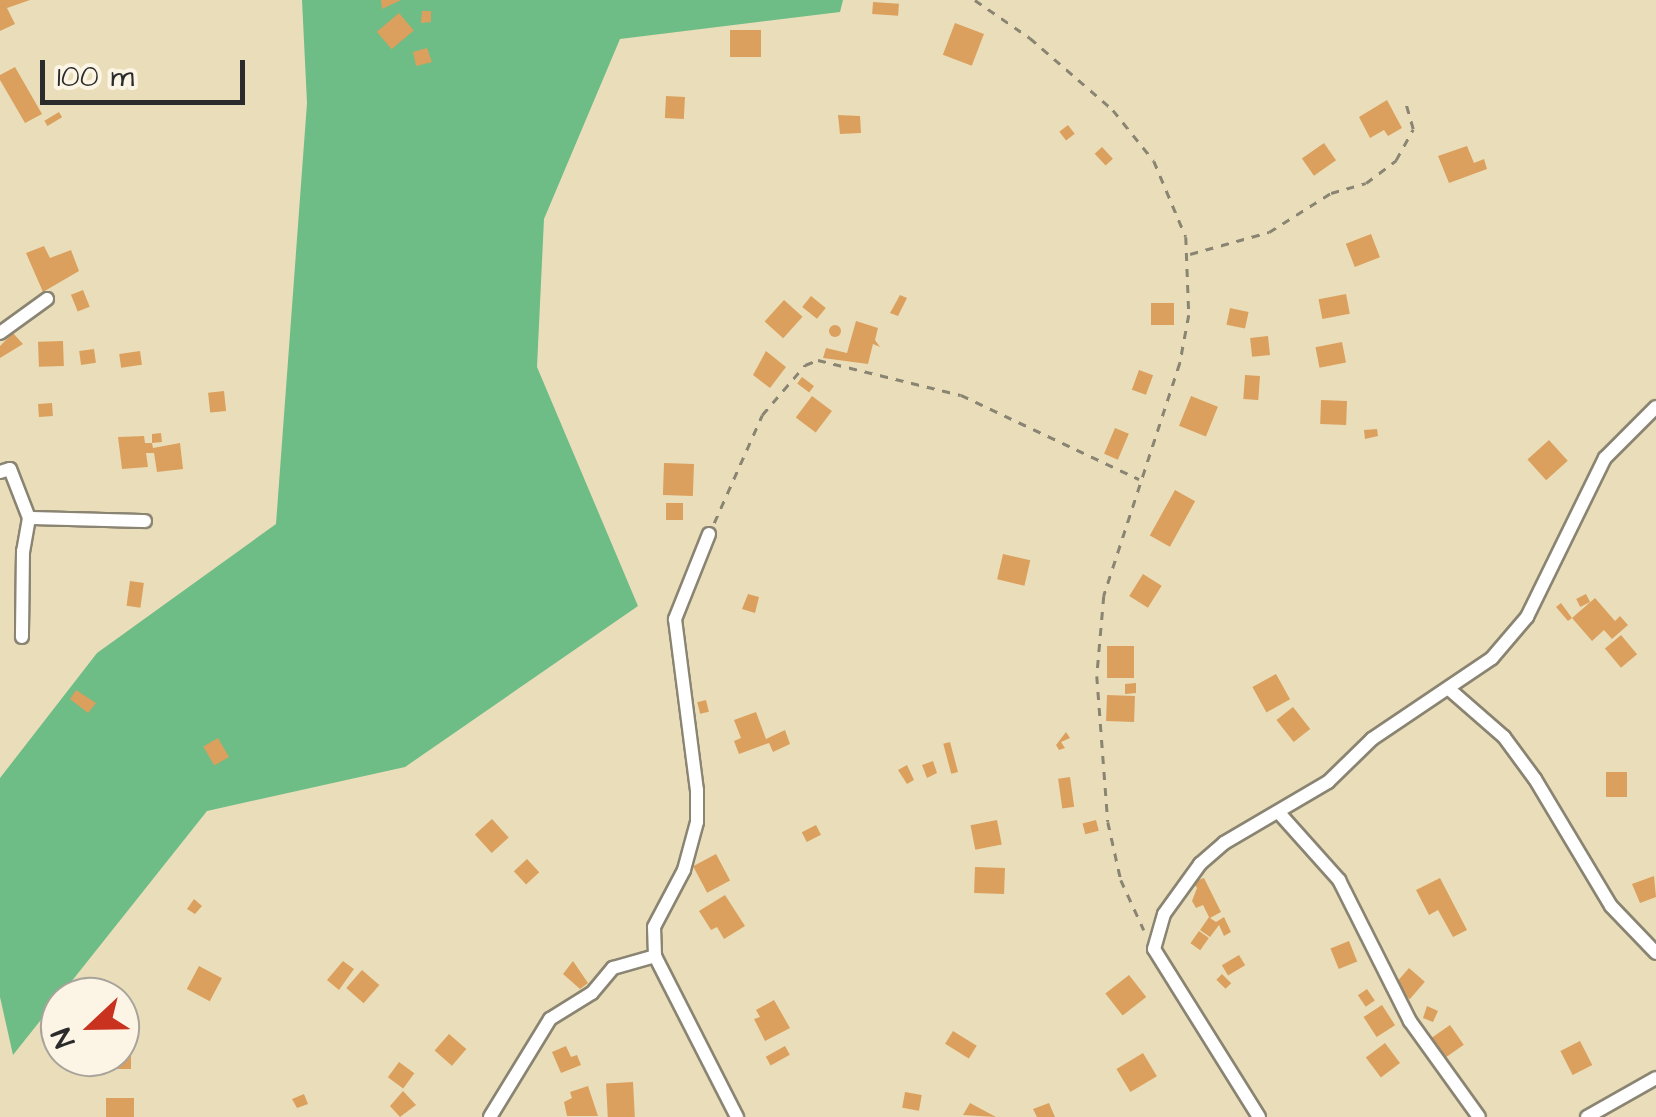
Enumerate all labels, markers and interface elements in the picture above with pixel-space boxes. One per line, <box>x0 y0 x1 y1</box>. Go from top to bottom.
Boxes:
scale bar <box>45 40 250 102</box>
text: 100 m <box>57 56 134 98</box>
north arrow <box>40 977 140 1077</box>
text: N <box>42 1022 85 1053</box>

